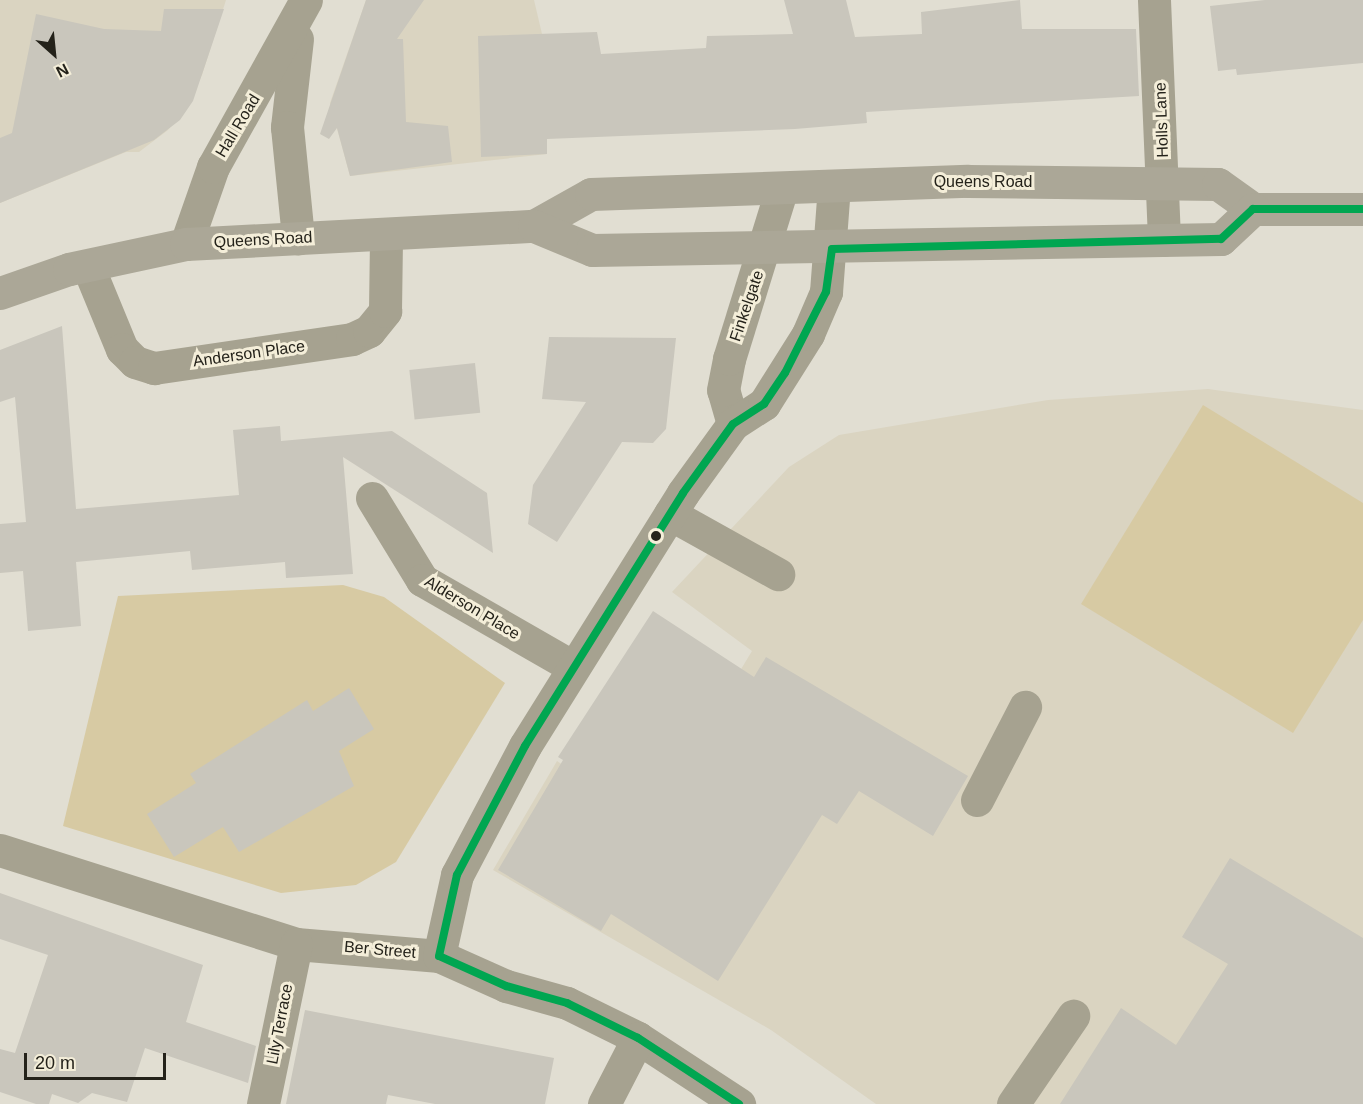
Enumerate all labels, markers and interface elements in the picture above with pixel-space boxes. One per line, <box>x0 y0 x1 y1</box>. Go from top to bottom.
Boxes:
north arrow <box>24 24 84 84</box>
text: N <box>53 60 71 81</box>
street label: Holls Lane <box>1151 82 1173 158</box>
street label: Hall Road <box>212 91 264 161</box>
street label: Queens Road <box>934 172 1032 192</box>
street label: Queens Road <box>213 228 313 252</box>
street label: Finkelgate <box>726 268 768 344</box>
street label: Anderson Place <box>192 337 306 371</box>
unlabelled marker <box>650 530 662 542</box>
street label: Alderson Place <box>421 572 523 644</box>
street label: Ber Street <box>343 937 417 963</box>
street label: Lily Terrace <box>263 982 297 1066</box>
scale bar <box>27 1041 170 1079</box>
text: 20 m <box>35 1053 75 1073</box>

